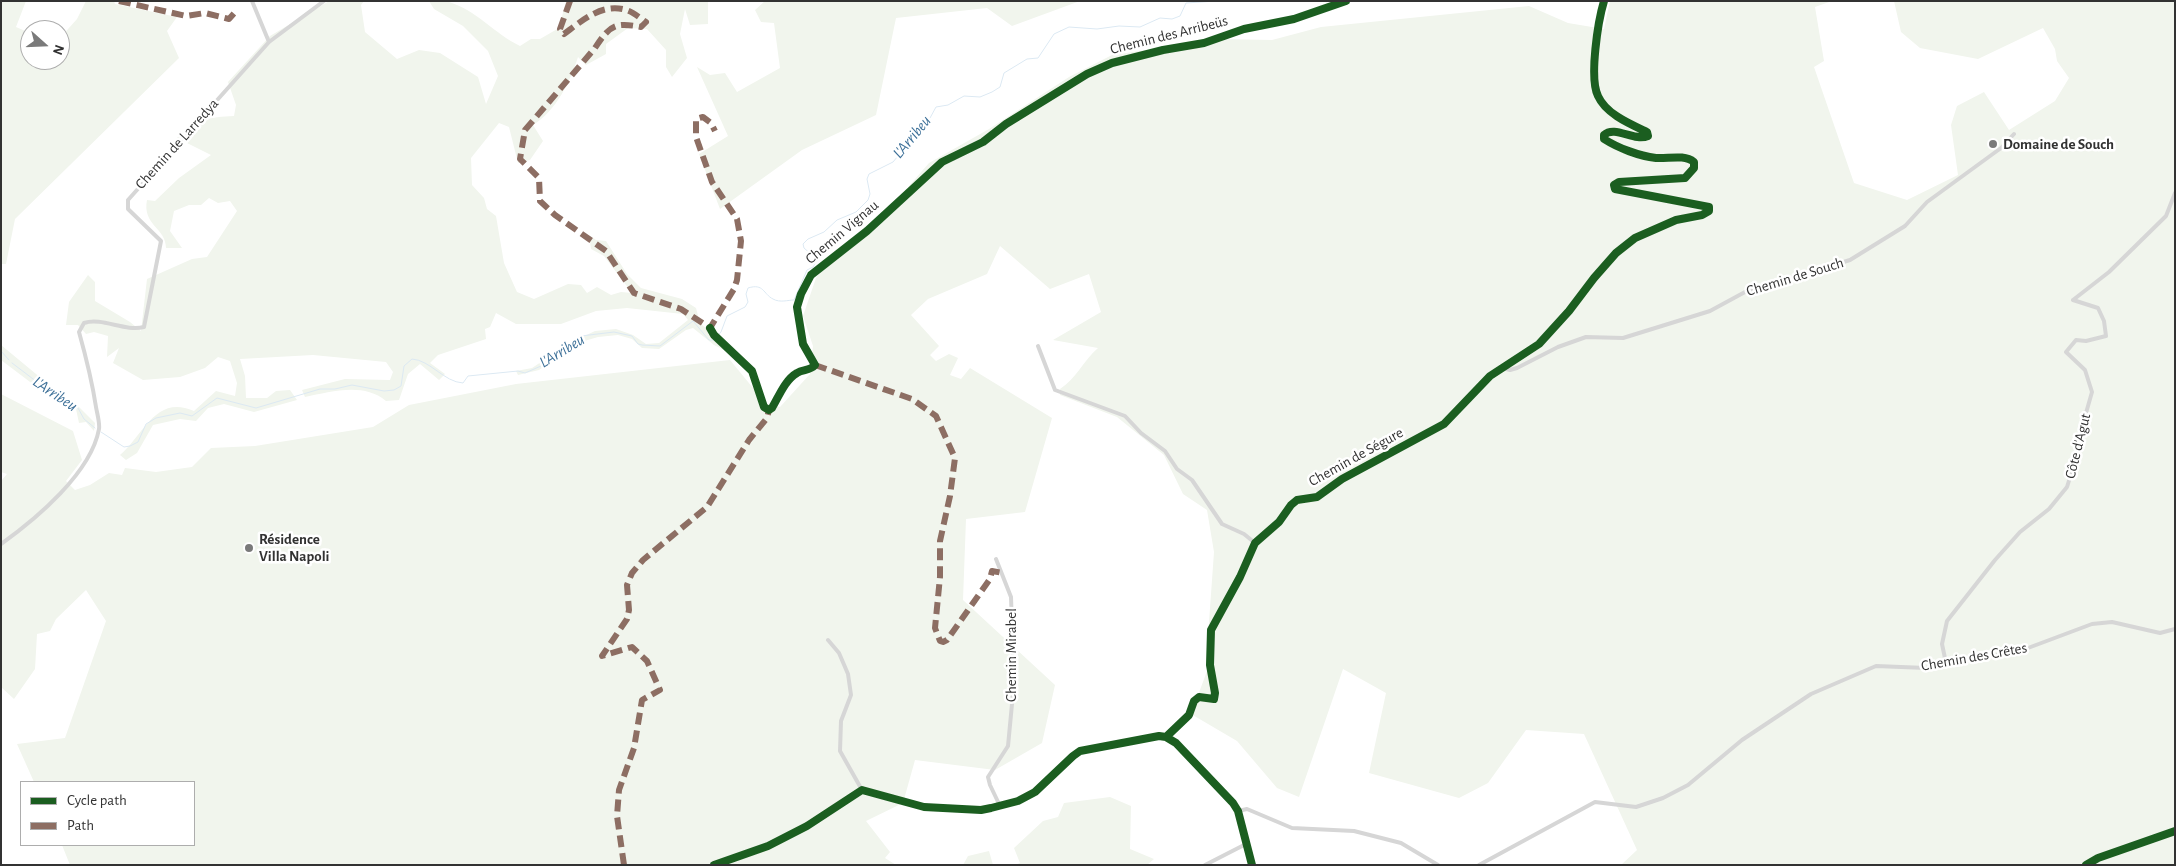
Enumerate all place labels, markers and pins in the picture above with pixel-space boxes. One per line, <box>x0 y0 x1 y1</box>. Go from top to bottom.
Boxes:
place label: Domaine de Souch <box>2003 135 2114 153</box>
marker: Domaine de Souch <box>1987 138 1999 150</box>
place label: Résidence Villa Napoli <box>259 530 330 565</box>
marker: Résidence Villa Napoli <box>243 542 255 554</box>

